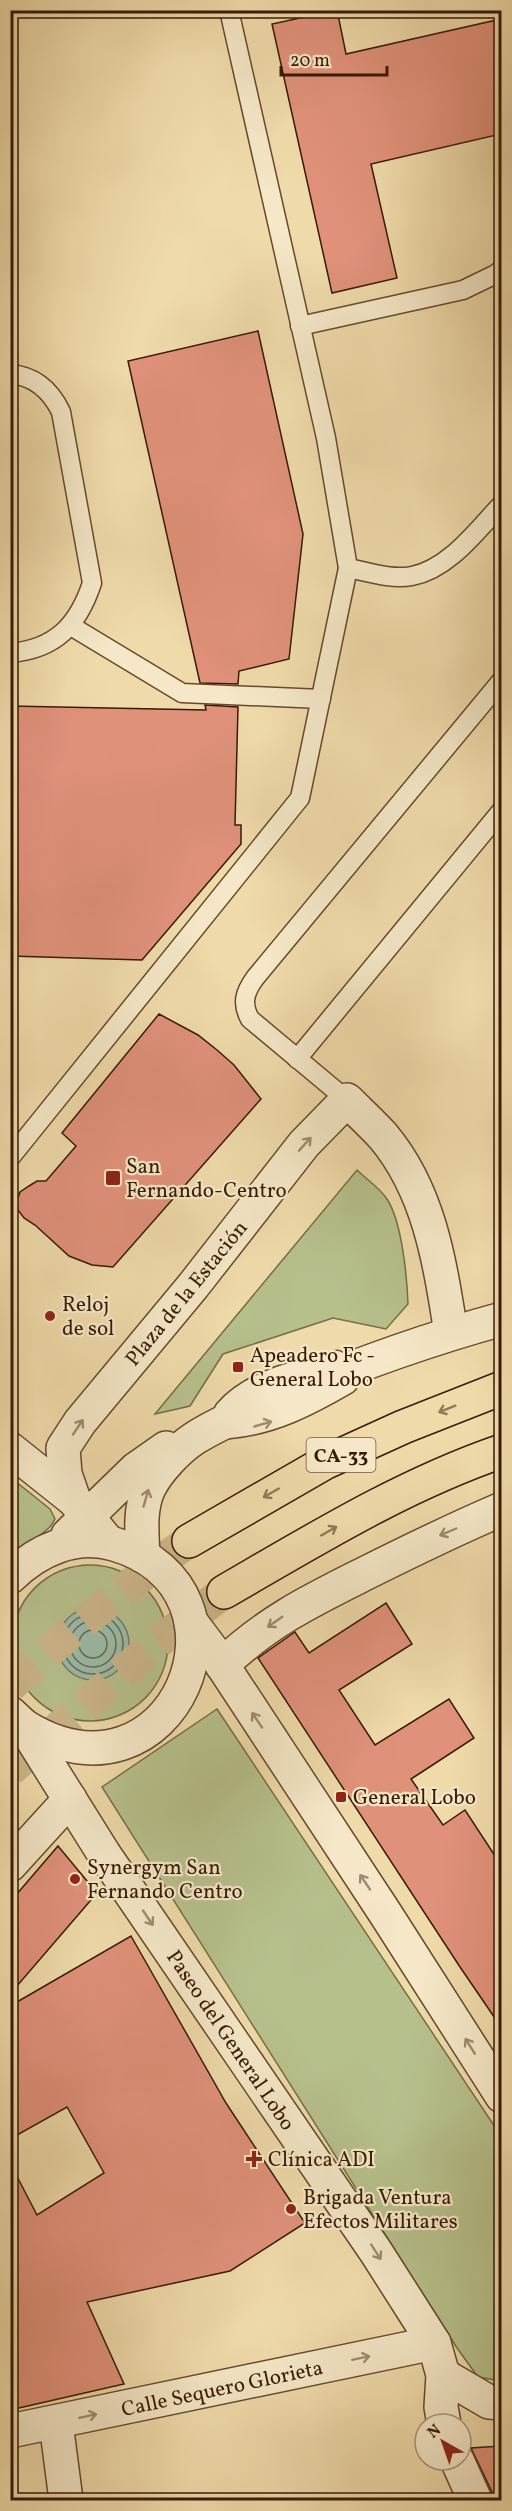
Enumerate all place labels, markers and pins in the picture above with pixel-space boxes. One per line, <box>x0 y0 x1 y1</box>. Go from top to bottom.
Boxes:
place label: San Fernando-Centro <box>126 1153 287 1206</box>
marker: San Fernando-Centro <box>104 1169 122 1187</box>
place label: Reloj de sol <box>62 1291 114 1344</box>
marker: Reloj de sol <box>43 1309 57 1323</box>
place label: Apeadero Fc - General Lobo <box>250 1342 375 1395</box>
marker: Apeadero Fc - General Lobo <box>231 1360 245 1374</box>
place label: General Lobo <box>353 1784 476 1813</box>
marker: General Lobo <box>334 1790 348 1804</box>
place label: Synergym San Fernando Centro <box>87 1854 243 1907</box>
marker: Synergym San Fernando Centro <box>68 1872 82 1886</box>
place label: Clínica ADI <box>268 2146 375 2175</box>
marker: Clínica ADI <box>245 2150 263 2168</box>
place label: Brigada Ventura Efectos Militares <box>303 2184 458 2237</box>
marker: Brigada Ventura Efectos Militares <box>284 2202 298 2216</box>

